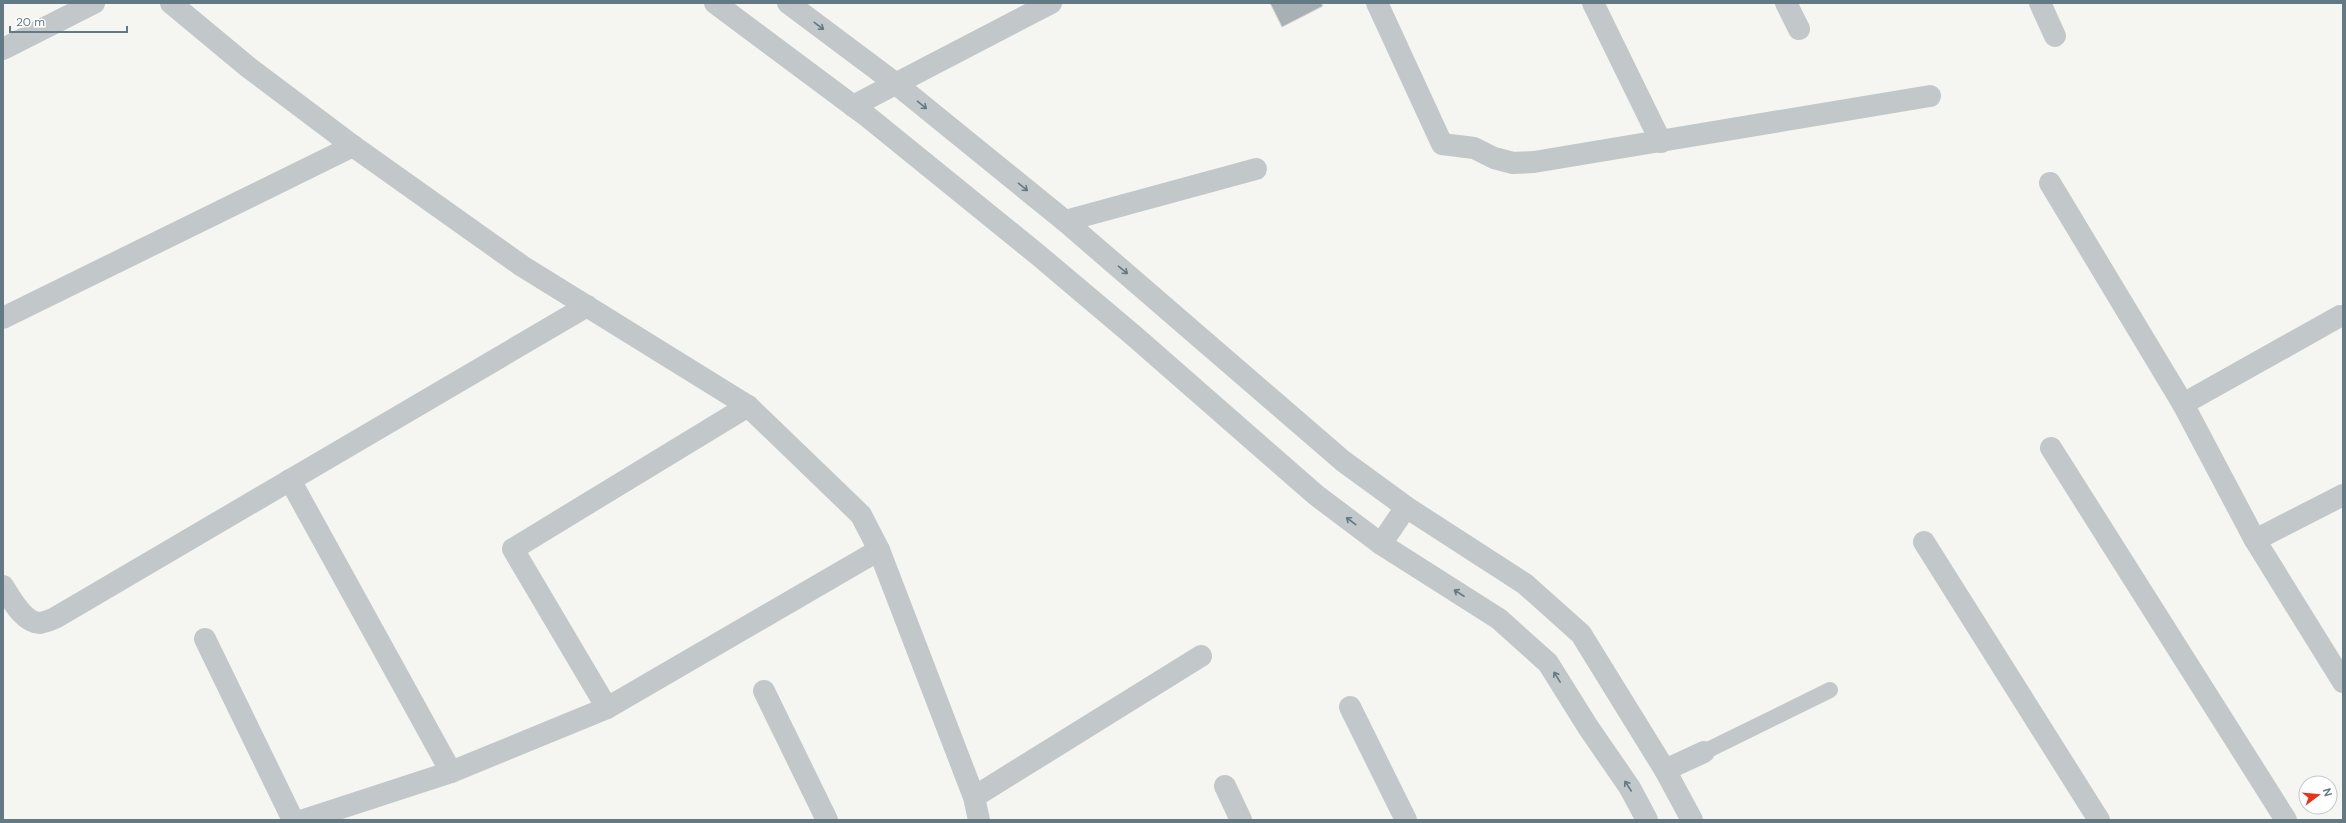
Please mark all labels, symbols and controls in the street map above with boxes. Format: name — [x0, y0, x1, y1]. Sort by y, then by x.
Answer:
scale bar — [10, 8, 127, 34]
text: 20 m — [16, 14, 45, 30]
one-way arrow — [813, 22, 824, 30]
one-way arrow — [917, 101, 928, 109]
one-way arrow — [1018, 183, 1029, 191]
one-way arrow — [1118, 265, 1129, 274]
one-way arrow — [1346, 517, 1357, 526]
one-way arrow — [1454, 589, 1465, 597]
one-way arrow — [1553, 672, 1561, 683]
north arrow — [2298, 775, 2338, 815]
one-way arrow — [1624, 780, 1632, 792]
text: N — [2320, 786, 2335, 798]

